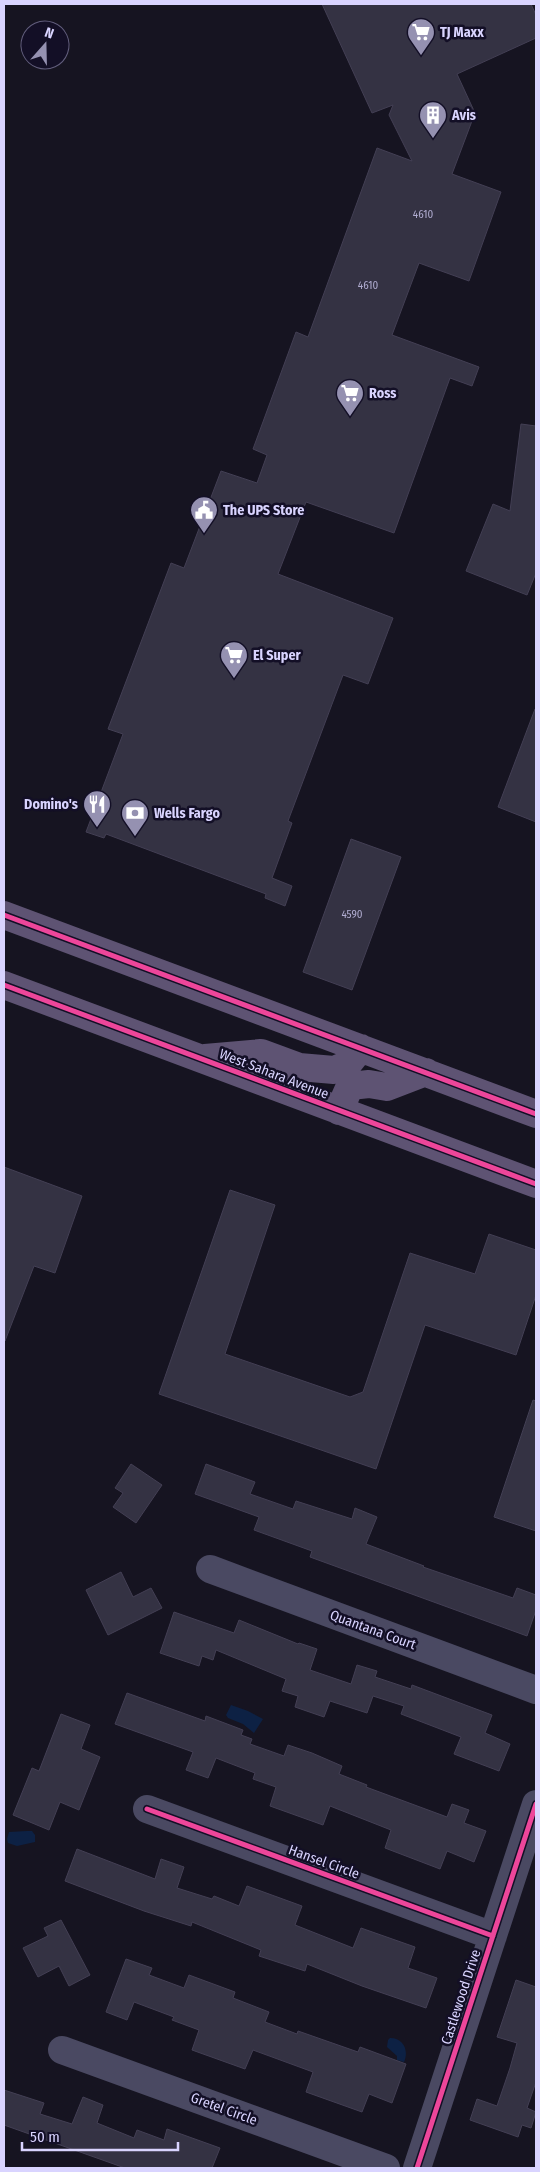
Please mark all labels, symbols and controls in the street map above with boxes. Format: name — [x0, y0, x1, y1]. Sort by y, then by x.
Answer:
supermarket icon: TJ Maxx — [406, 17, 436, 56]
north arrow — [20, 20, 70, 70]
text: N — [42, 24, 56, 43]
place label: TJ Maxx — [440, 24, 484, 41]
building icon: Avis — [418, 100, 448, 139]
place label: Avis — [451, 107, 476, 124]
house number: 4610 — [413, 208, 433, 221]
house number: 4610 — [358, 279, 378, 292]
supermarket icon: Ross — [335, 378, 365, 417]
place label: Ross — [369, 385, 396, 402]
public building icon: The UPS Store — [189, 495, 219, 534]
place label: The UPS Store — [223, 502, 304, 519]
supermarket icon: El Super — [219, 640, 249, 679]
place label: El Super — [253, 647, 301, 664]
restaurant icon: Domino's — [82, 789, 112, 828]
place label: Domino's — [24, 796, 78, 813]
bank icon: Wells Fargo — [120, 798, 150, 837]
place label: Wells Fargo — [154, 805, 220, 822]
house number: 4590 — [341, 908, 363, 921]
street label: West Sahara Avenue — [217, 1045, 331, 1103]
street label: Quantana Court — [328, 1607, 419, 1654]
street label: Hansel Circle — [286, 1841, 362, 1883]
street label: Castlewood Drive — [438, 1947, 484, 2047]
street label: Gretel Circle — [188, 2089, 260, 2129]
scale bar — [22, 2120, 179, 2152]
text: 50 m — [30, 2128, 60, 2146]

